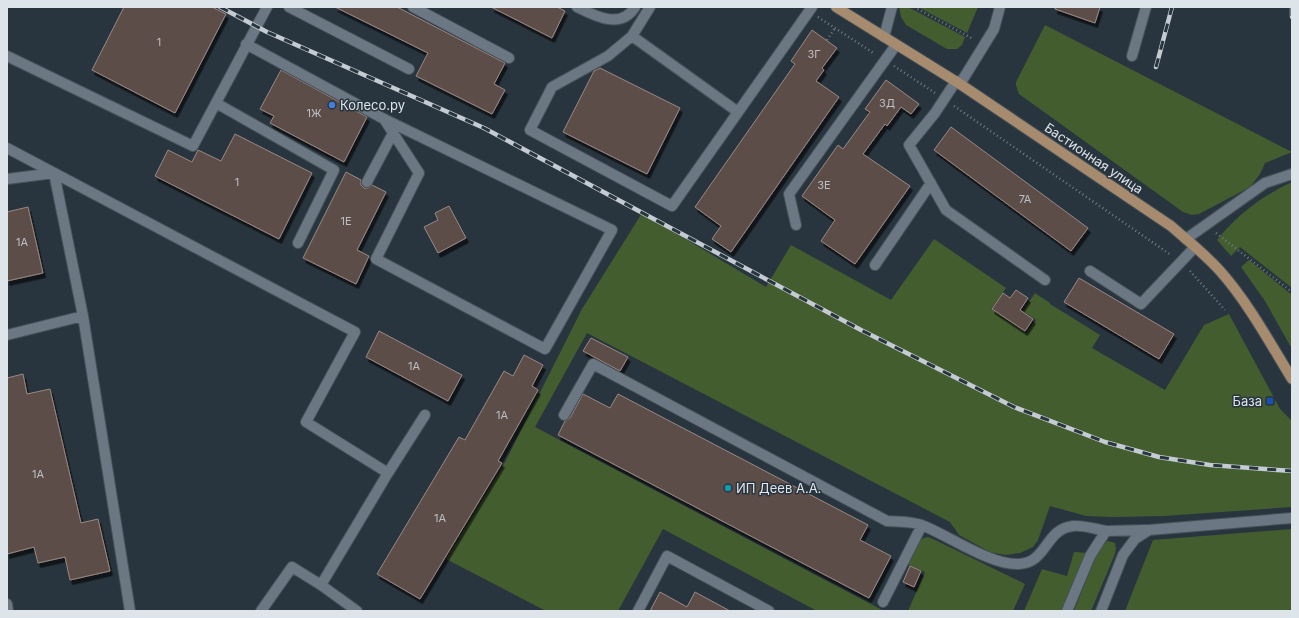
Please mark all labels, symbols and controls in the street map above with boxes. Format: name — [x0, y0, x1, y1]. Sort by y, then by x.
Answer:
house number: 1 — [157, 35, 161, 49]
house number: 3Г — [807, 47, 821, 61]
house number: 3Д — [879, 96, 895, 110]
place label: Колесо.ру — [340, 97, 405, 113]
marker: Колесо.ру — [327, 100, 337, 110]
house number: 1Ж — [306, 106, 322, 120]
street label: Бастионная улица — [1042, 119, 1146, 197]
house number: 1 — [235, 175, 239, 189]
house number: 3Е — [817, 178, 831, 192]
house number: 7А — [1019, 192, 1032, 206]
house number: 1Е — [340, 214, 352, 228]
house number: 1А — [16, 235, 28, 249]
house number: 1А — [408, 359, 420, 373]
place label: База — [1233, 393, 1262, 409]
marker: База — [1265, 396, 1275, 406]
house number: 1А — [496, 408, 508, 422]
house number: 1А — [32, 467, 44, 481]
place label: ИП Деев А.А. — [736, 480, 821, 496]
marker: ИП Деев А.А. — [723, 483, 733, 493]
house number: 1А — [434, 511, 446, 525]

